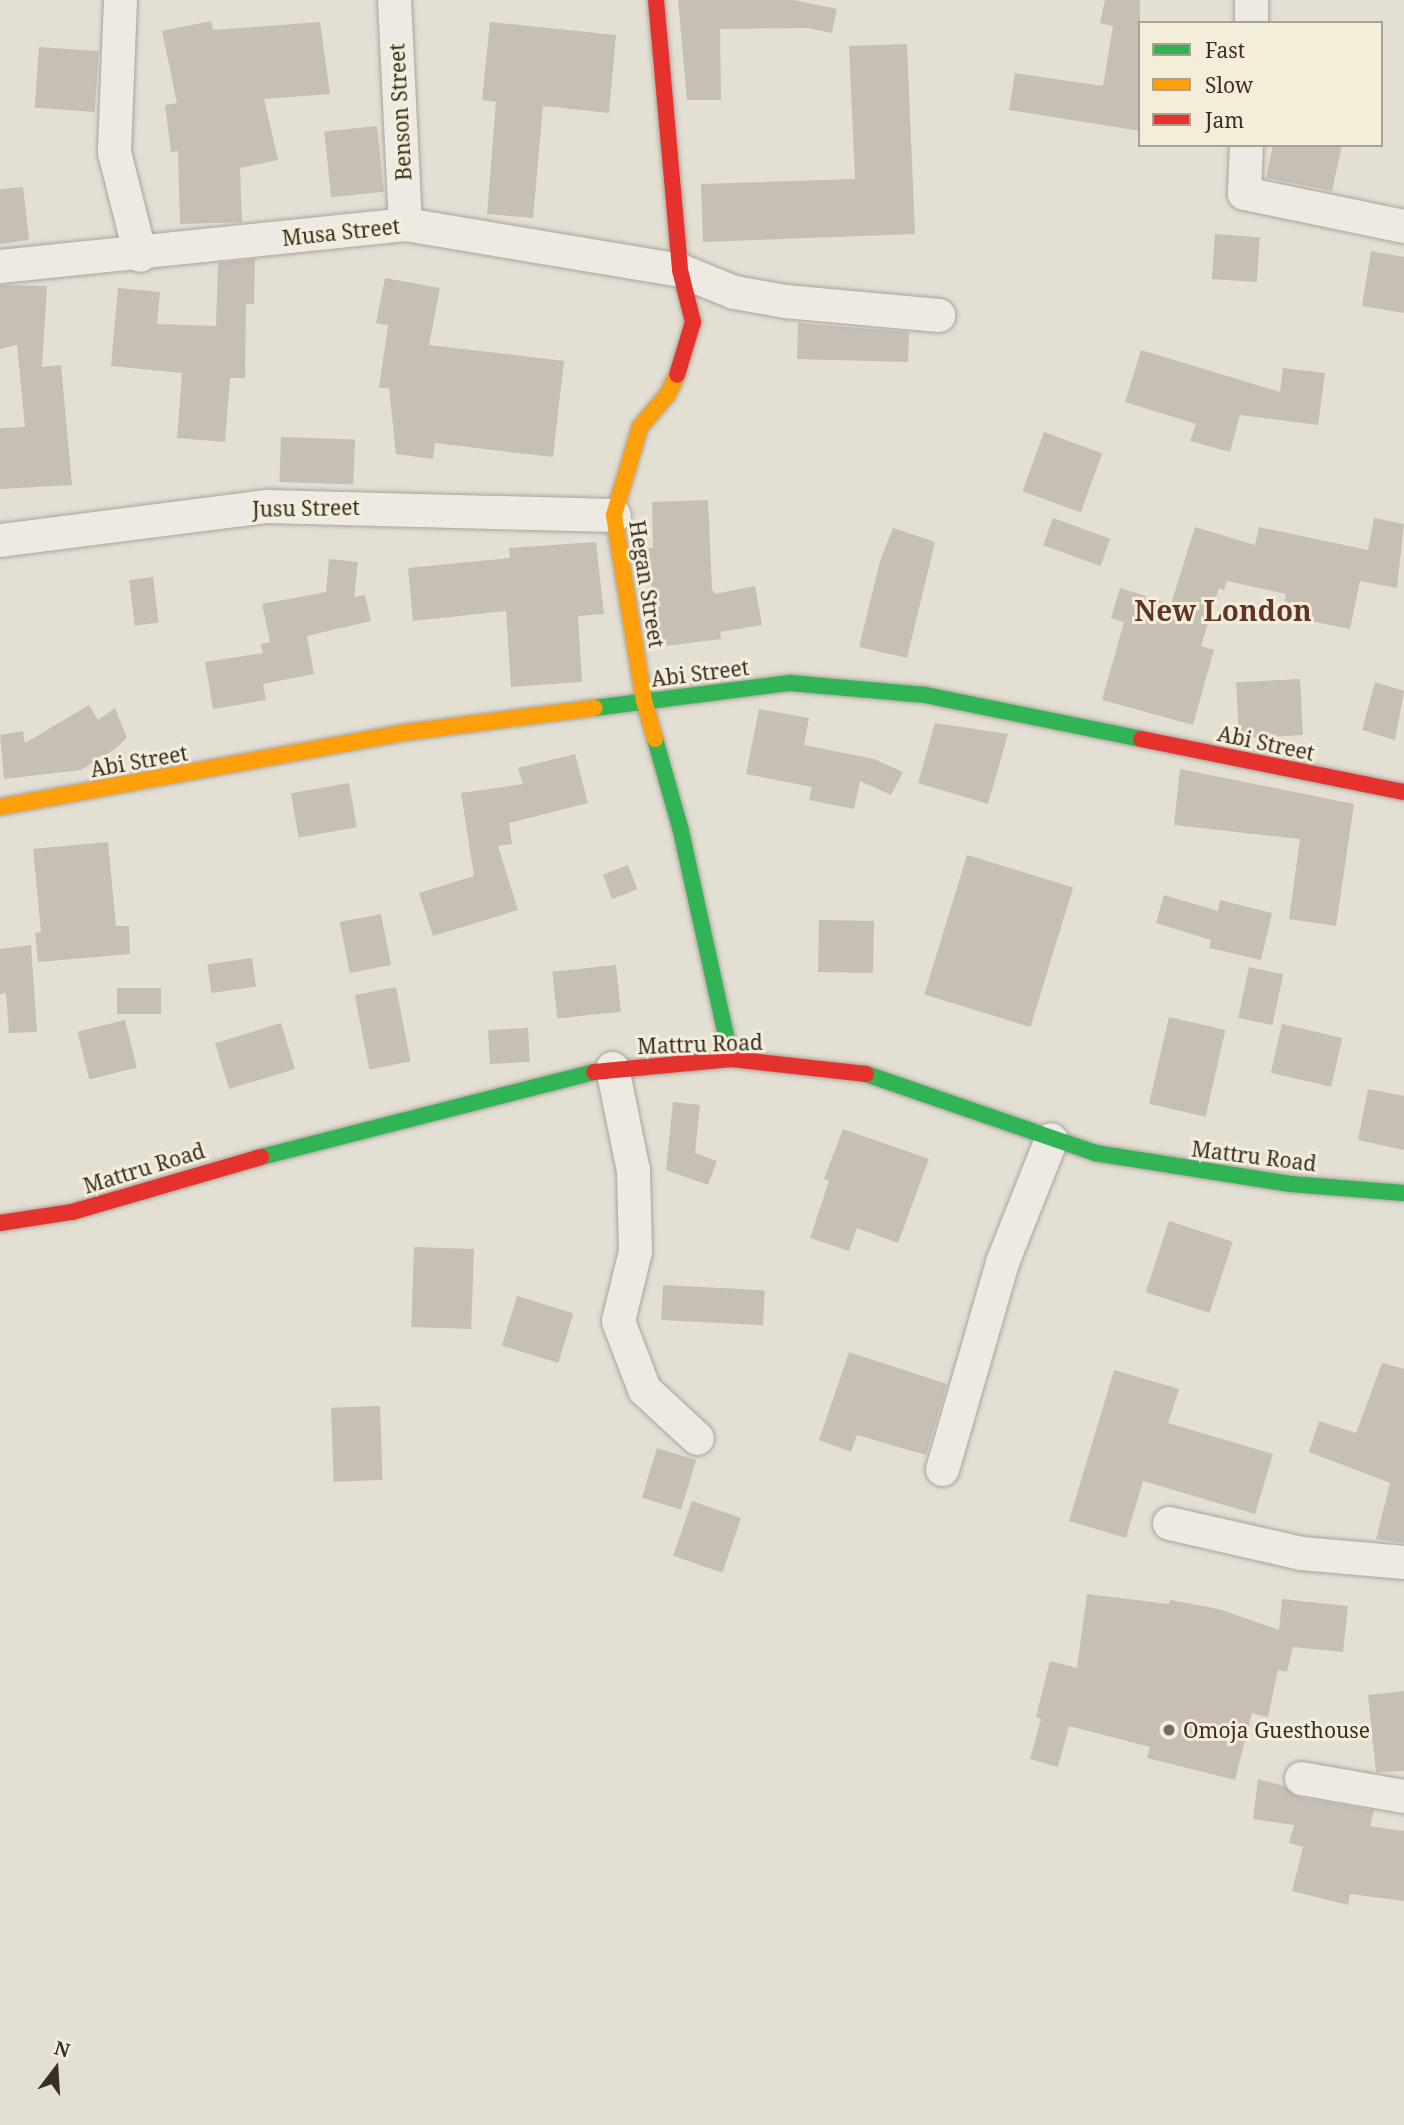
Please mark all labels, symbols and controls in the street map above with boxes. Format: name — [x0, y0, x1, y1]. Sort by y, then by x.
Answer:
legend — [1138, 21, 1383, 147]
text: Fast — [1205, 36, 1245, 64]
street label: Benson Street — [384, 43, 416, 181]
text: Slow — [1205, 71, 1253, 99]
text: Jam — [1205, 106, 1244, 134]
street label: Musa Street — [281, 213, 401, 251]
street label: Jusu Street — [252, 494, 360, 522]
street label: Hegan Street — [624, 519, 670, 649]
district label: New London — [1134, 593, 1312, 627]
street label: Abi Street — [650, 654, 750, 692]
street label: Abi Street — [1215, 720, 1317, 766]
street label: Abi Street — [88, 740, 190, 782]
street label: Mattru Road — [637, 1029, 763, 1059]
street label: Mattru Road — [1190, 1136, 1318, 1176]
street label: Mattru Road — [80, 1138, 208, 1198]
place label: Omoja Guesthouse — [1183, 1717, 1370, 1743]
marker: Omoja Guesthouse — [1161, 1722, 1177, 1738]
north arrow — [21, 2034, 91, 2104]
text: N — [51, 2034, 73, 2064]

